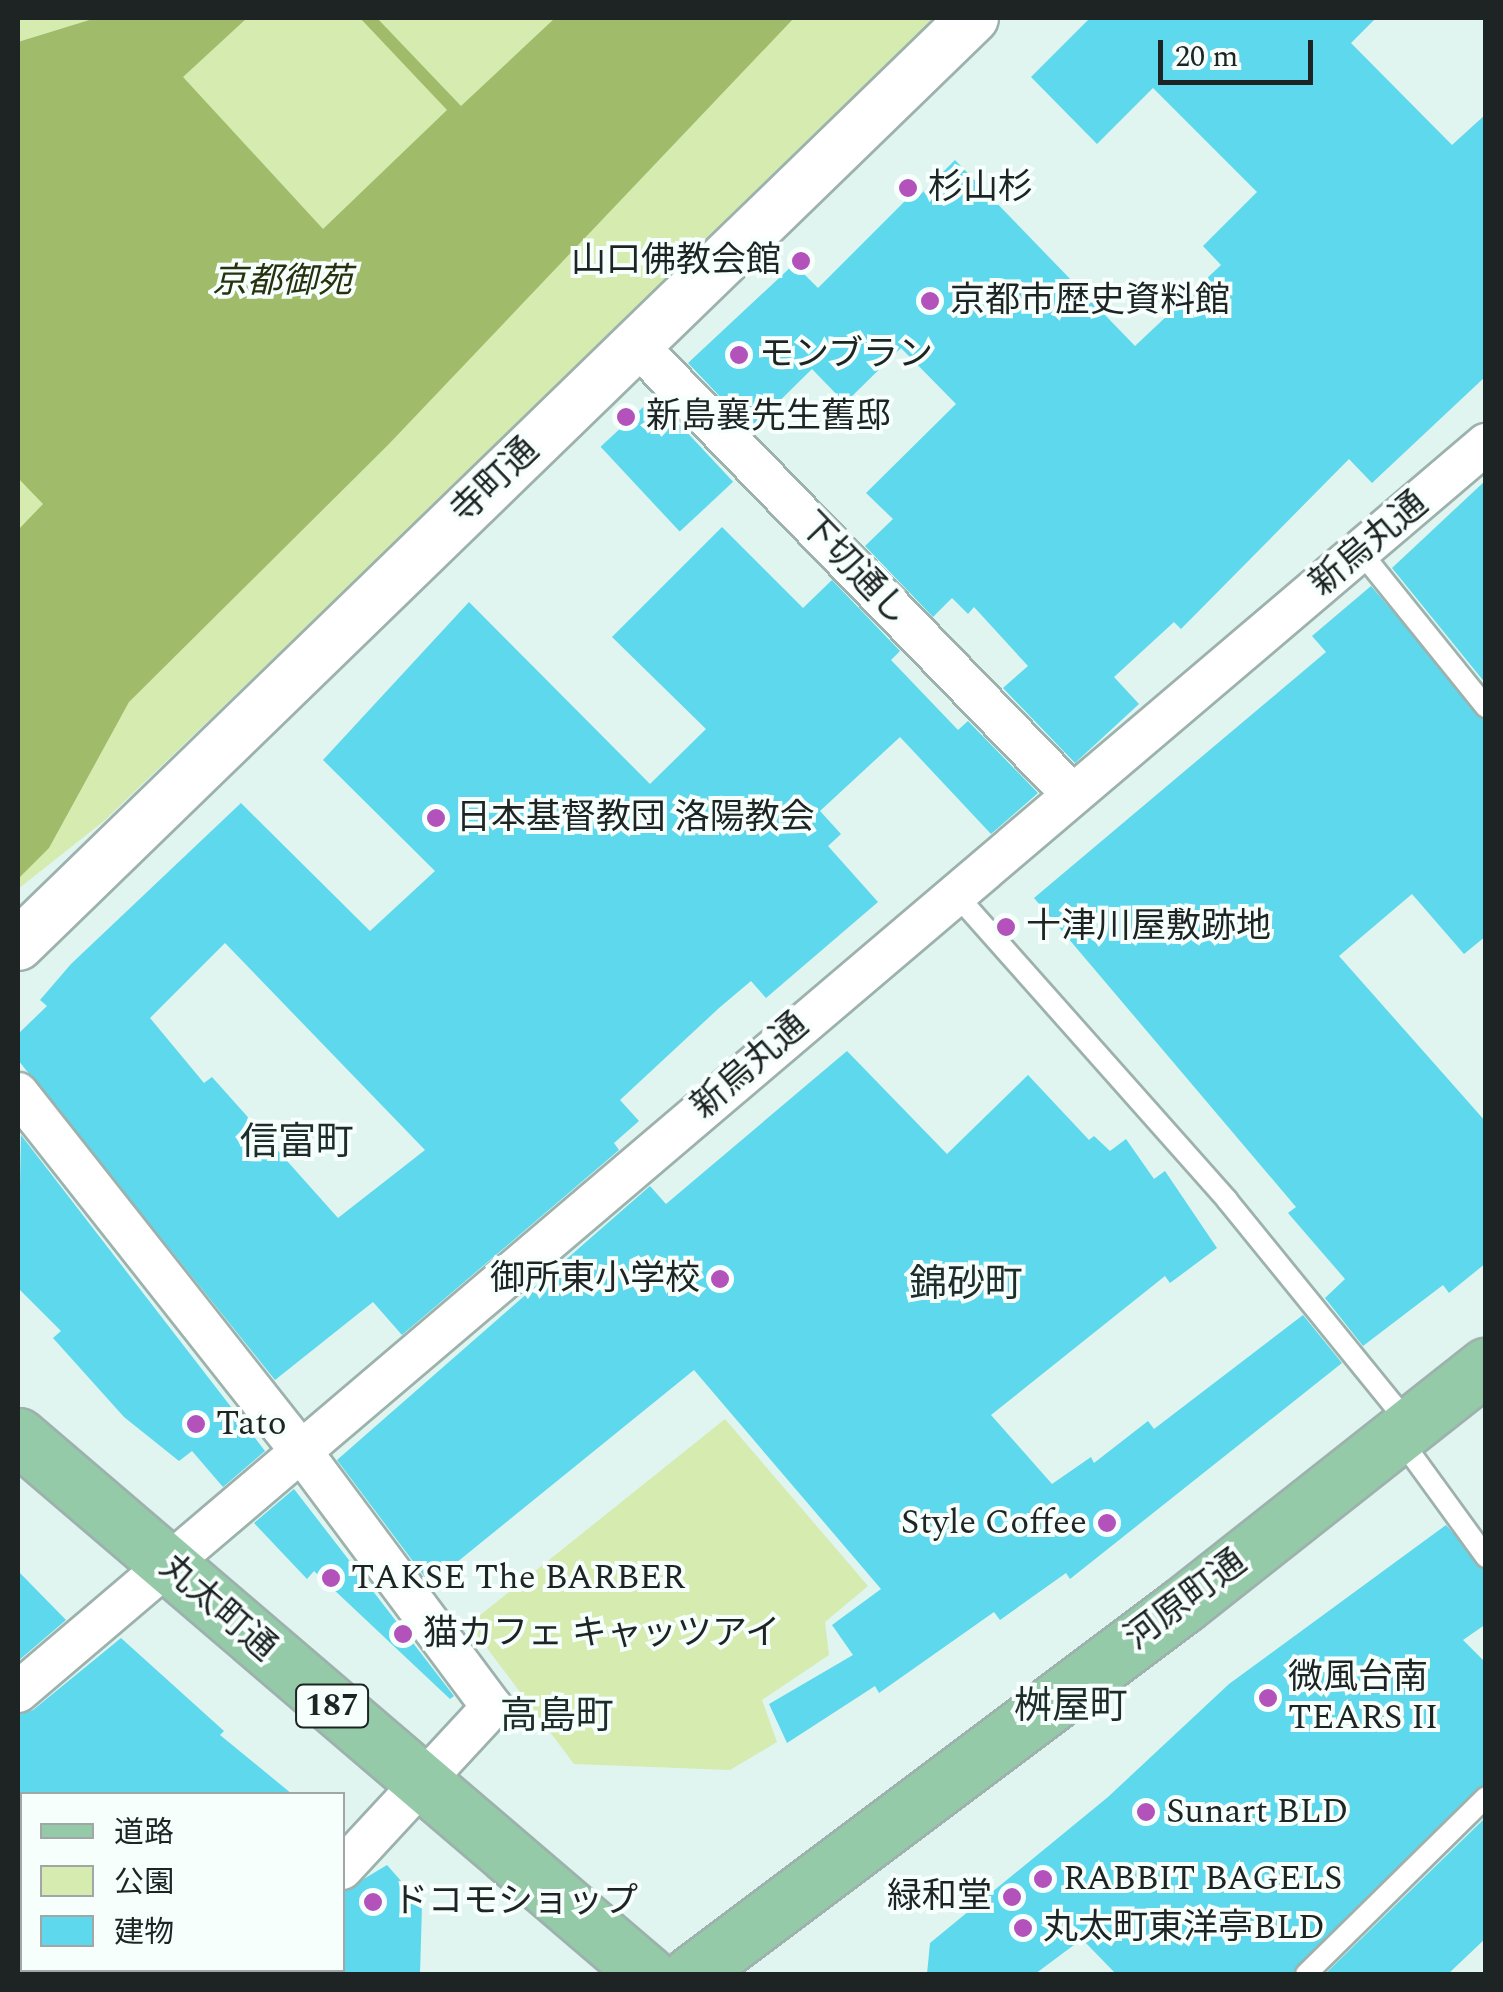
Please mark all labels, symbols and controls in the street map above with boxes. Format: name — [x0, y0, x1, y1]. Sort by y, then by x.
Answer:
scale bar — [1163, 20, 1318, 82]
text: 20 m — [1175, 34, 1238, 80]
place label: 杉山杉 — [928, 167, 1033, 209]
marker: 杉山杉 — [897, 177, 919, 199]
place label: 山口佛教会館 — [571, 240, 781, 282]
marker: 山口佛教会館 — [790, 250, 812, 272]
park label: 京都御苑 — [212, 261, 352, 303]
place label: 京都市歴史資料館 — [950, 280, 1230, 322]
marker: 京都市歴史資料館 — [919, 290, 941, 312]
place label: モンブラン — [759, 334, 934, 376]
marker: モンブラン — [728, 344, 750, 366]
place label: 新島襄先生舊邸 — [646, 396, 891, 438]
marker: 新島襄先生舊邸 — [615, 406, 637, 428]
street label: 寺町通 — [443, 429, 547, 533]
street label: 新烏丸通 — [1302, 483, 1436, 605]
street label: 下切通し — [790, 504, 918, 634]
place label: 日本基督教団 洛陽教会 — [456, 797, 815, 839]
marker: 日本基督教団 洛陽教会 — [425, 807, 447, 829]
place label: 十津川屋敷跡地 — [1026, 906, 1271, 948]
marker: 十津川屋敷跡地 — [995, 916, 1017, 938]
street label: 新烏丸通 — [683, 1004, 817, 1128]
district label: 信富町 — [240, 1121, 354, 1167]
place label: 御所東小学校 — [490, 1258, 700, 1300]
district label: 錦砂町 — [909, 1263, 1023, 1309]
marker: 御所東小学校 — [709, 1268, 731, 1290]
place label: Tato — [216, 1403, 287, 1445]
marker: Tato — [185, 1413, 207, 1435]
place label: Style Coffee — [901, 1502, 1087, 1544]
marker: Style Coffee — [1096, 1512, 1118, 1534]
street label: 河原町通 — [1117, 1541, 1255, 1659]
street label: 丸太町通 — [151, 1546, 285, 1670]
place label: TAKSE The BARBER — [351, 1557, 685, 1599]
marker: TAKSE The BARBER — [320, 1567, 342, 1589]
place label: 猫カフェ キャッツアイ — [423, 1613, 782, 1655]
marker: 猫カフェ キャッツアイ — [392, 1623, 414, 1645]
place label: 微風台南 TEARS II — [1288, 1657, 1438, 1739]
road number: 187 — [294, 1679, 370, 1733]
district label: 桝屋町 — [1014, 1685, 1128, 1731]
marker: 微風台南 TEARS II — [1257, 1687, 1279, 1709]
district label: 高島町 — [500, 1695, 614, 1741]
place label: Sunart BLD — [1166, 1791, 1348, 1833]
legend — [20, 1792, 345, 1972]
marker: Sunart BLD — [1135, 1801, 1157, 1823]
text: 道路 — [114, 1810, 174, 1856]
place label: RABBIT BAGELS — [1063, 1858, 1342, 1900]
text: 公園 — [114, 1860, 174, 1906]
marker: RABBIT BAGELS — [1032, 1868, 1054, 1890]
place label: 緑和堂 — [887, 1876, 992, 1918]
place label: ドコモショップ — [393, 1881, 638, 1923]
marker: 緑和堂 — [1001, 1886, 1023, 1908]
marker: ドコモショップ — [362, 1891, 384, 1913]
place label: 丸太町東洋亭BLD — [1043, 1907, 1325, 1949]
text: 建物 — [114, 1910, 174, 1956]
marker: 丸太町東洋亭BLD — [1012, 1917, 1034, 1939]

